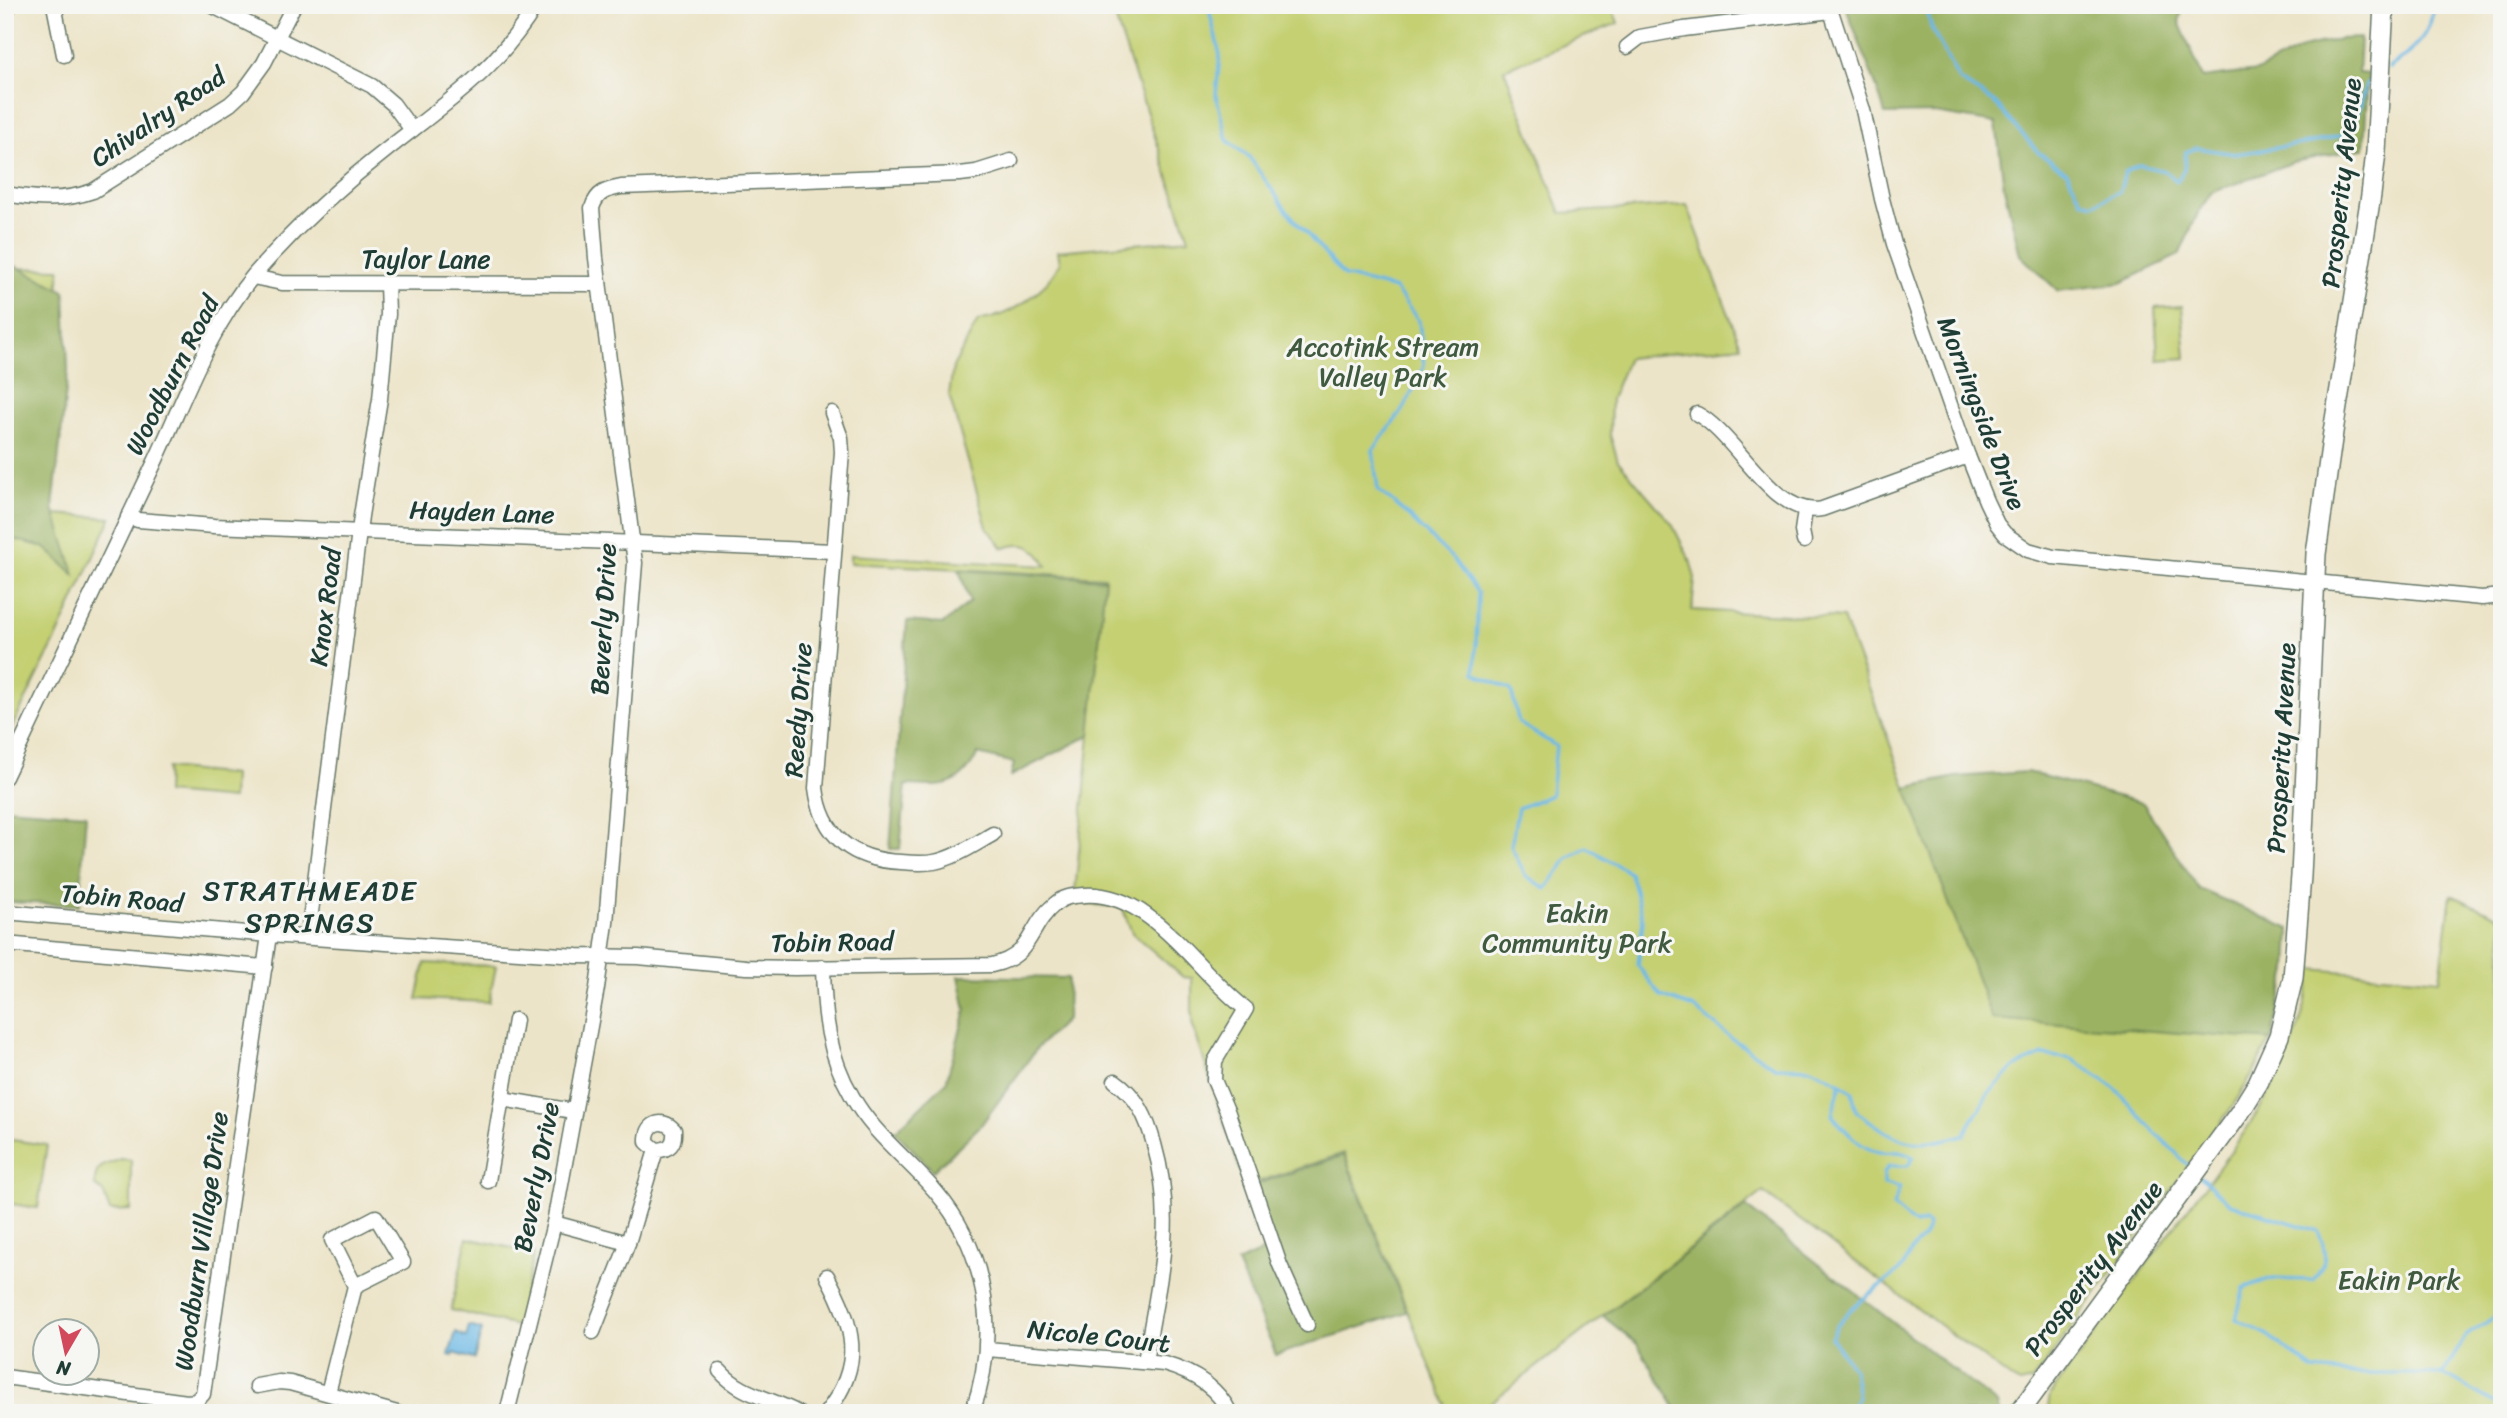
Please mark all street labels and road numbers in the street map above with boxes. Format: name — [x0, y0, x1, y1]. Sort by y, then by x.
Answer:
street label: Chivalry Road — [81, 53, 237, 180]
street label: Prosperity Avenue — [2307, 75, 2375, 290]
street label: Taylor Lane — [361, 236, 491, 282]
street label: Woodburn Road — [112, 284, 233, 463]
street label: Morningside Drive — [1924, 309, 2040, 517]
street label: Hayden Lane — [409, 486, 555, 538]
street label: Beverly Drive — [576, 542, 630, 696]
street label: Knox Road — [295, 543, 355, 669]
street label: Reedy Drive — [770, 641, 826, 779]
street label: Prosperity Avenue — [2253, 641, 2310, 855]
street label: Tobin Road — [59, 870, 188, 926]
street label: Tobin Road — [770, 918, 896, 966]
street label: Beverly Drive — [499, 1098, 573, 1256]
street label: Woodburn Village Drive — [160, 1108, 242, 1374]
street label: Prosperity Avenue — [2011, 1170, 2175, 1366]
street label: Nicole Court — [1025, 1306, 1173, 1366]

